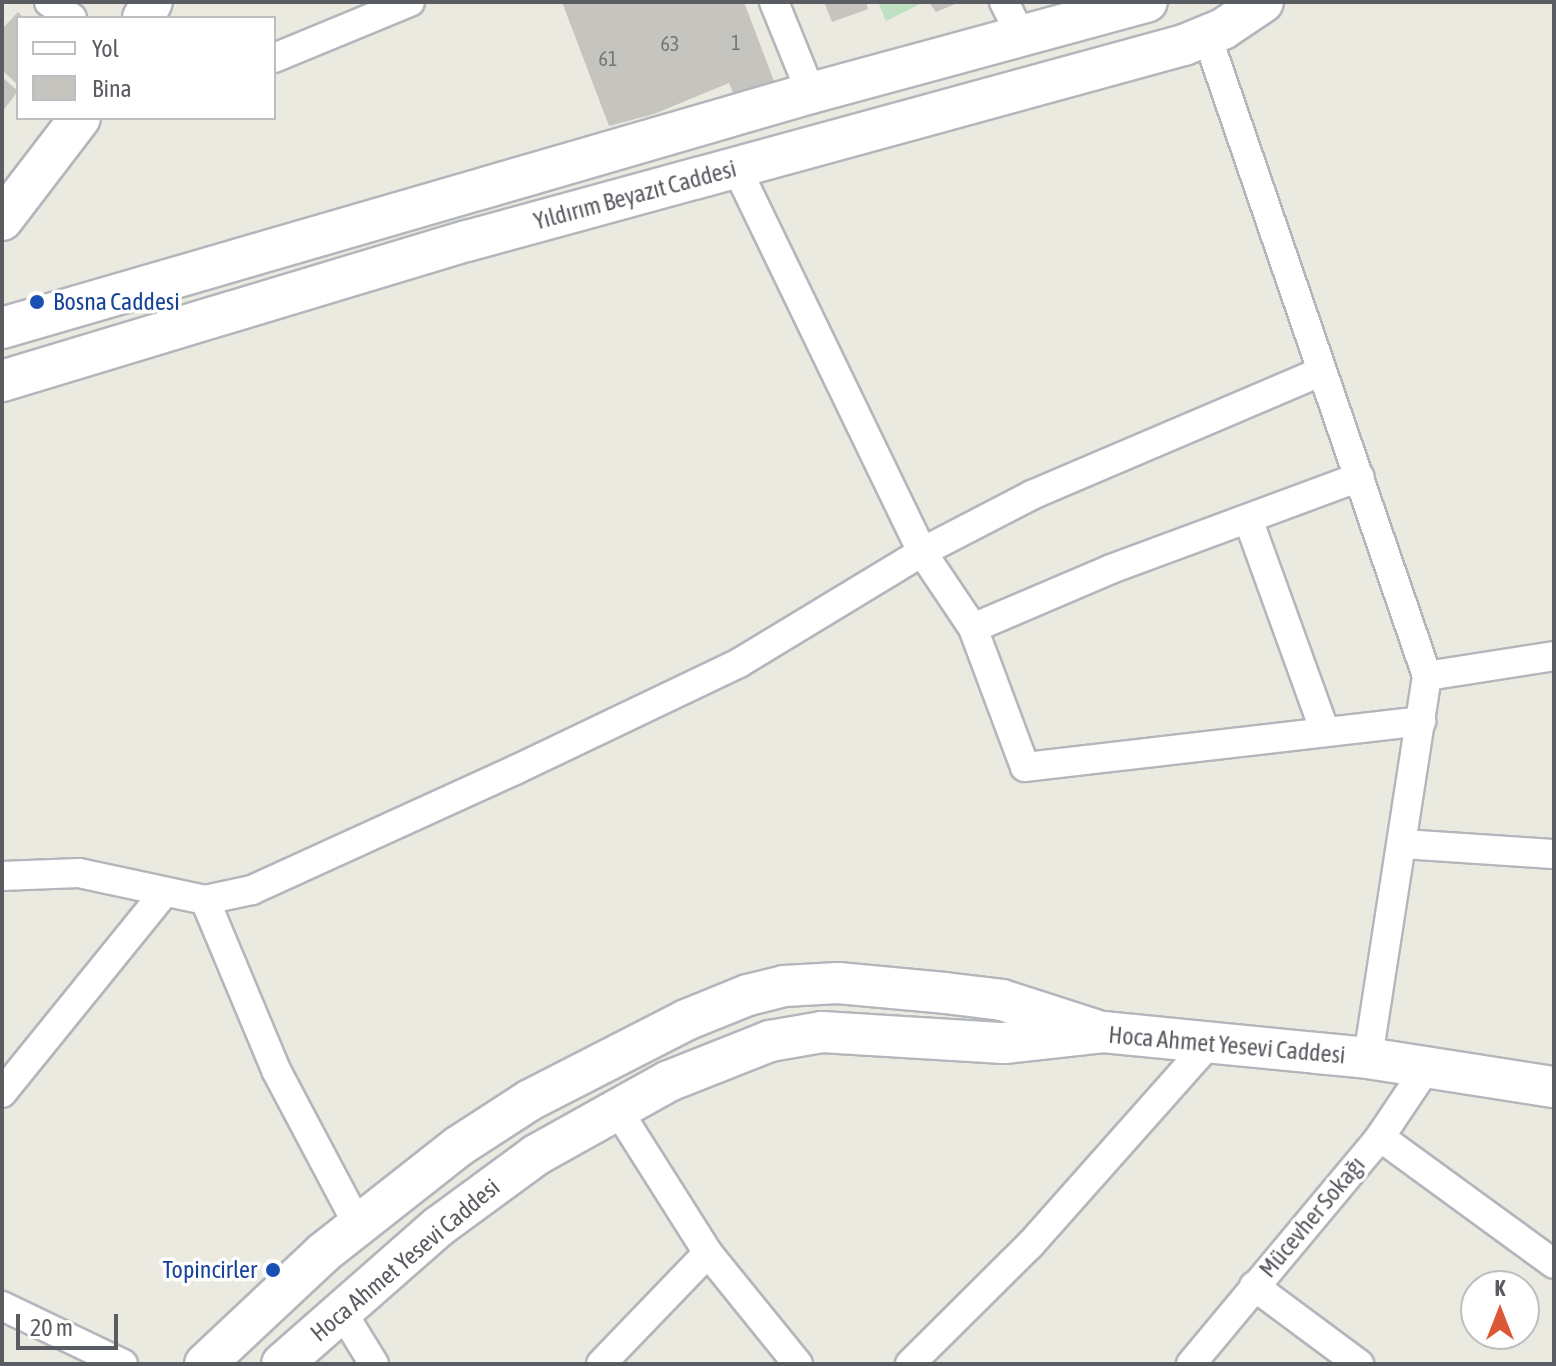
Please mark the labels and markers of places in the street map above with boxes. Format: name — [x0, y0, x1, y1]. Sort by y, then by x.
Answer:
place label: Bosna Caddesi — [53, 288, 180, 316]
marker: Bosna Caddesi — [28, 293, 46, 311]
place label: Topincirler — [163, 1256, 257, 1284]
marker: Topincirler — [264, 1261, 282, 1279]

